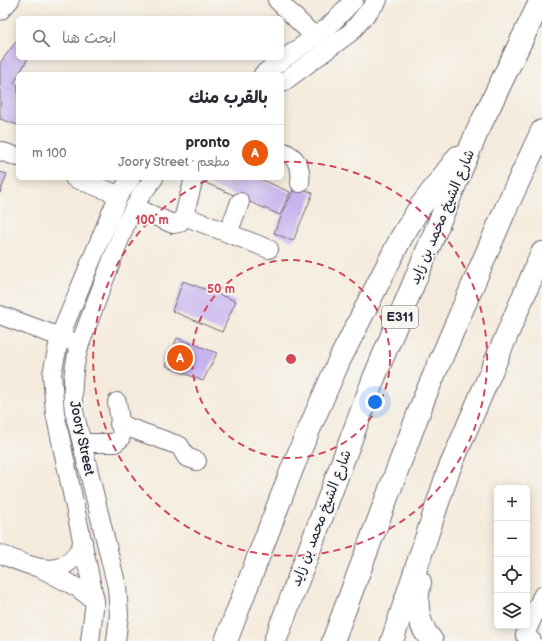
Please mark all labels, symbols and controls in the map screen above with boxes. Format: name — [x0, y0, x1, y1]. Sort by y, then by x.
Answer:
search box — [16, 16, 284, 60]
icon: search — [30, 27, 52, 49]
text: ابحث هنا — [62, 29, 116, 48]
text: بالقرب منك — [189, 88, 268, 108]
text: pronto — [186, 133, 230, 152]
text: 100 m — [32, 145, 67, 161]
text: A — [251, 145, 259, 161]
street label: شارع الشيخ محمد بن زايد — [406, 147, 479, 287]
text: مطعم · Joory Street — [118, 154, 230, 170]
text: 100 m — [135, 213, 169, 228]
text: 50 m — [207, 282, 235, 297]
road number: E311 — [382, 306, 418, 328]
pin: A — [167, 343, 193, 373]
centre of rings — [284, 352, 298, 366]
your location — [365, 392, 385, 412]
street label: Joory Street — [66, 399, 98, 478]
street label: شارع الشيخ محمد بن زايد — [287, 447, 356, 589]
map controls — [494, 485, 530, 629]
button: + — [494, 485, 530, 521]
button: − — [494, 521, 530, 557]
button: locate — [494, 557, 530, 593]
button: layers — [494, 593, 530, 629]

